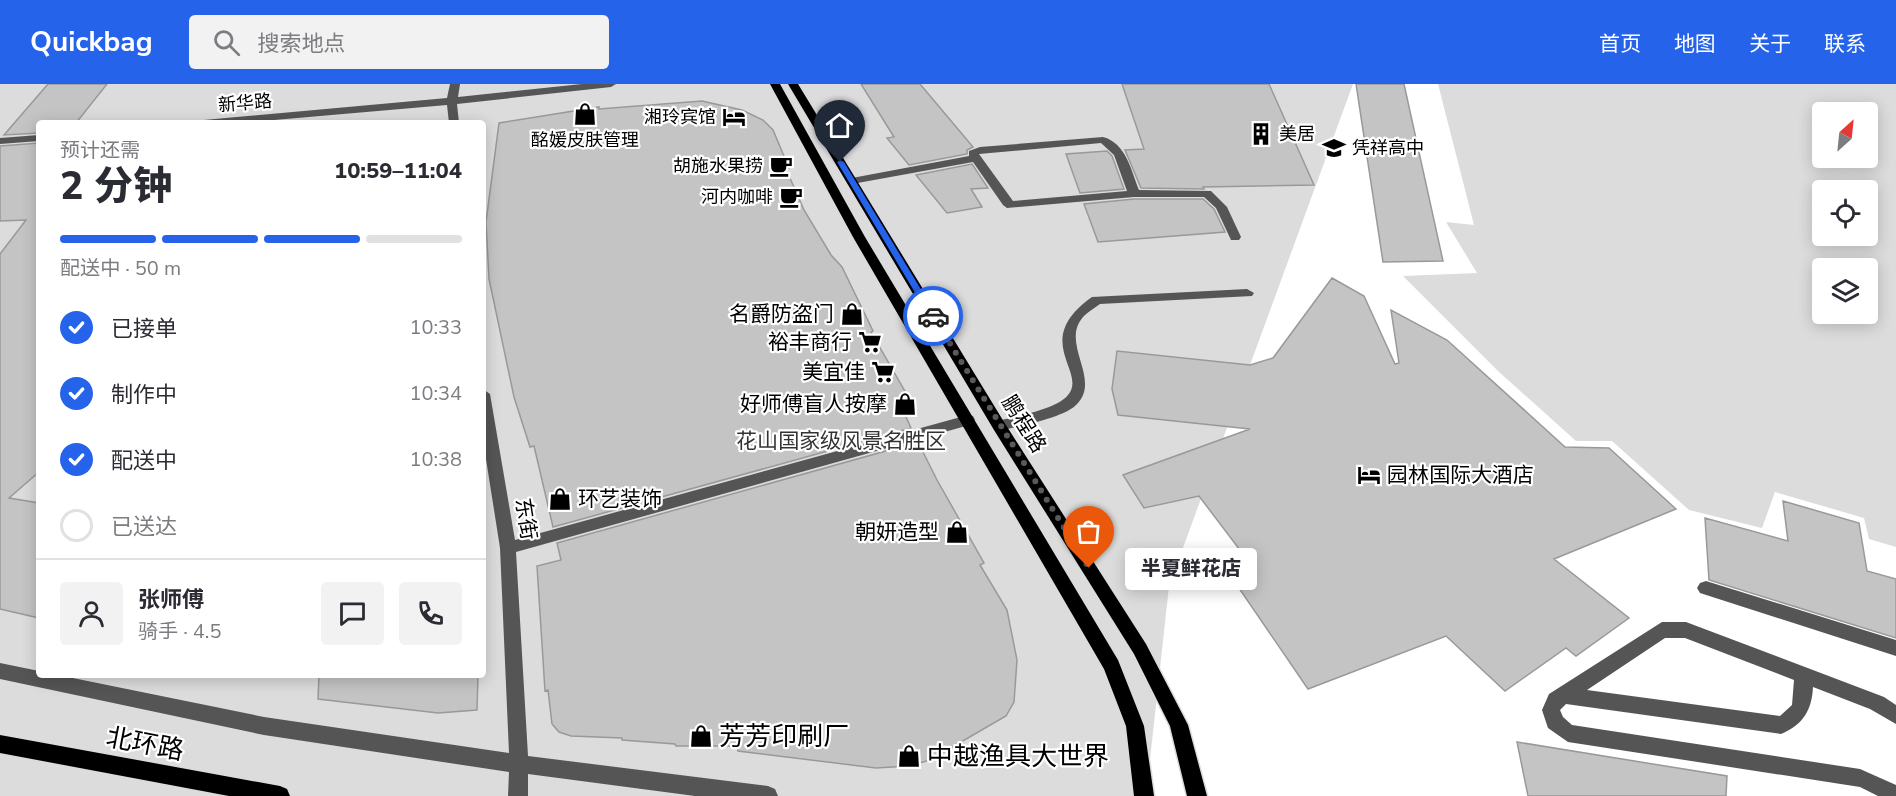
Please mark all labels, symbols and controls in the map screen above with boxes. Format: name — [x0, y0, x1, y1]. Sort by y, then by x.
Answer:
search box — [189, 15, 609, 69]
text: Quickbag — [30, 23, 153, 61]
icon: search — [210, 26, 243, 59]
text: 搜索地点 — [258, 29, 346, 59]
text: 首页 — [1599, 30, 1641, 58]
text: 地图 — [1674, 30, 1716, 58]
text: 关于 — [1749, 30, 1791, 58]
text: 联系 — [1824, 30, 1866, 58]
street label: 新华路 — [217, 89, 273, 117]
pin — [814, 100, 865, 162]
shop icon: 酩媛皮肤管理 — [572, 101, 598, 127]
north arrow — [1812, 102, 1878, 168]
map controls — [1812, 102, 1878, 324]
hotel icon: 湘玲宾馆 — [721, 104, 747, 130]
place label: 湘玲宾馆 — [644, 105, 716, 129]
icon: home — [823, 109, 856, 142]
building icon: 美居 — [1248, 121, 1274, 147]
place label: 美居 — [1279, 122, 1315, 146]
place label: 酩媛皮肤管理 — [531, 128, 639, 152]
school or university icon: 凭祥高中 — [1321, 135, 1347, 161]
place label: 凭祥高中 — [1352, 136, 1424, 160]
text: 预计还需 — [60, 137, 140, 164]
cafe icon: 胡施水果捞 — [768, 153, 794, 179]
place label: 胡施水果捞 — [673, 154, 763, 178]
text: 10:59–11:04 — [334, 156, 462, 186]
text: 2 分钟 — [60, 160, 172, 213]
button: locate — [1812, 180, 1878, 246]
cafe icon: 河内咖啡 — [778, 184, 804, 210]
place label: 河内咖啡 — [701, 185, 773, 209]
text: 配送中 · 50 m — [60, 255, 181, 282]
button: layers — [1812, 258, 1878, 324]
courier — [903, 286, 963, 346]
place label: 名爵防盗门 — [729, 300, 834, 328]
icon: car — [917, 300, 950, 333]
shop icon: 名爵防盗门 — [839, 301, 865, 327]
icon: check — [60, 311, 93, 344]
text: 已接单 — [111, 314, 177, 344]
text: 10:33 — [409, 314, 462, 341]
place label: 裕丰商行 — [768, 328, 852, 356]
supermarket icon: 裕丰商行 — [857, 329, 883, 355]
place label: 美宜佳 — [802, 358, 865, 386]
supermarket icon: 美宜佳 — [870, 359, 896, 385]
icon: check — [60, 377, 93, 410]
text: 制作中 — [111, 380, 177, 410]
text: 10:34 — [409, 380, 462, 407]
place label: 好师傅盲人按摩 — [740, 390, 887, 418]
street label: 鹏程路 — [995, 390, 1053, 458]
shop icon: 好师傅盲人按摩 — [892, 391, 918, 417]
park label: 花山国家级风景名胜区 — [736, 427, 946, 455]
icon: check — [60, 443, 93, 476]
text: 配送中 — [111, 446, 177, 476]
text: 10:38 — [409, 446, 462, 473]
place label: 园林国际大酒店 — [1387, 461, 1534, 489]
hotel icon: 园林国际大酒店 — [1356, 462, 1382, 488]
place label: 环艺装饰 — [578, 485, 662, 513]
shop icon: 环艺装饰 — [547, 486, 573, 512]
street label: 东街 — [509, 496, 543, 542]
pin — [1063, 506, 1114, 568]
text: 已送达 — [111, 512, 177, 542]
icon: bag — [1072, 515, 1105, 548]
place label: 朝妍造型 — [855, 518, 939, 546]
shop icon: 朝妍造型 — [944, 519, 970, 545]
callout: 半夏鲜花店 — [1125, 547, 1257, 589]
text: 半夏鲜花店 — [1141, 555, 1241, 582]
button: person — [60, 582, 123, 645]
button: chat — [321, 582, 384, 645]
button: phone — [399, 582, 462, 645]
text: 张师傅 — [138, 585, 204, 615]
text: 骑手 · 4.5 — [138, 618, 221, 645]
street label: 北环路 — [103, 719, 187, 769]
place label: 芳芳印刷厂 — [719, 719, 849, 754]
shop icon: 芳芳印刷厂 — [688, 723, 714, 749]
place label: 中越渔具大世界 — [927, 739, 1109, 774]
shop icon: 中越渔具大世界 — [896, 743, 922, 769]

